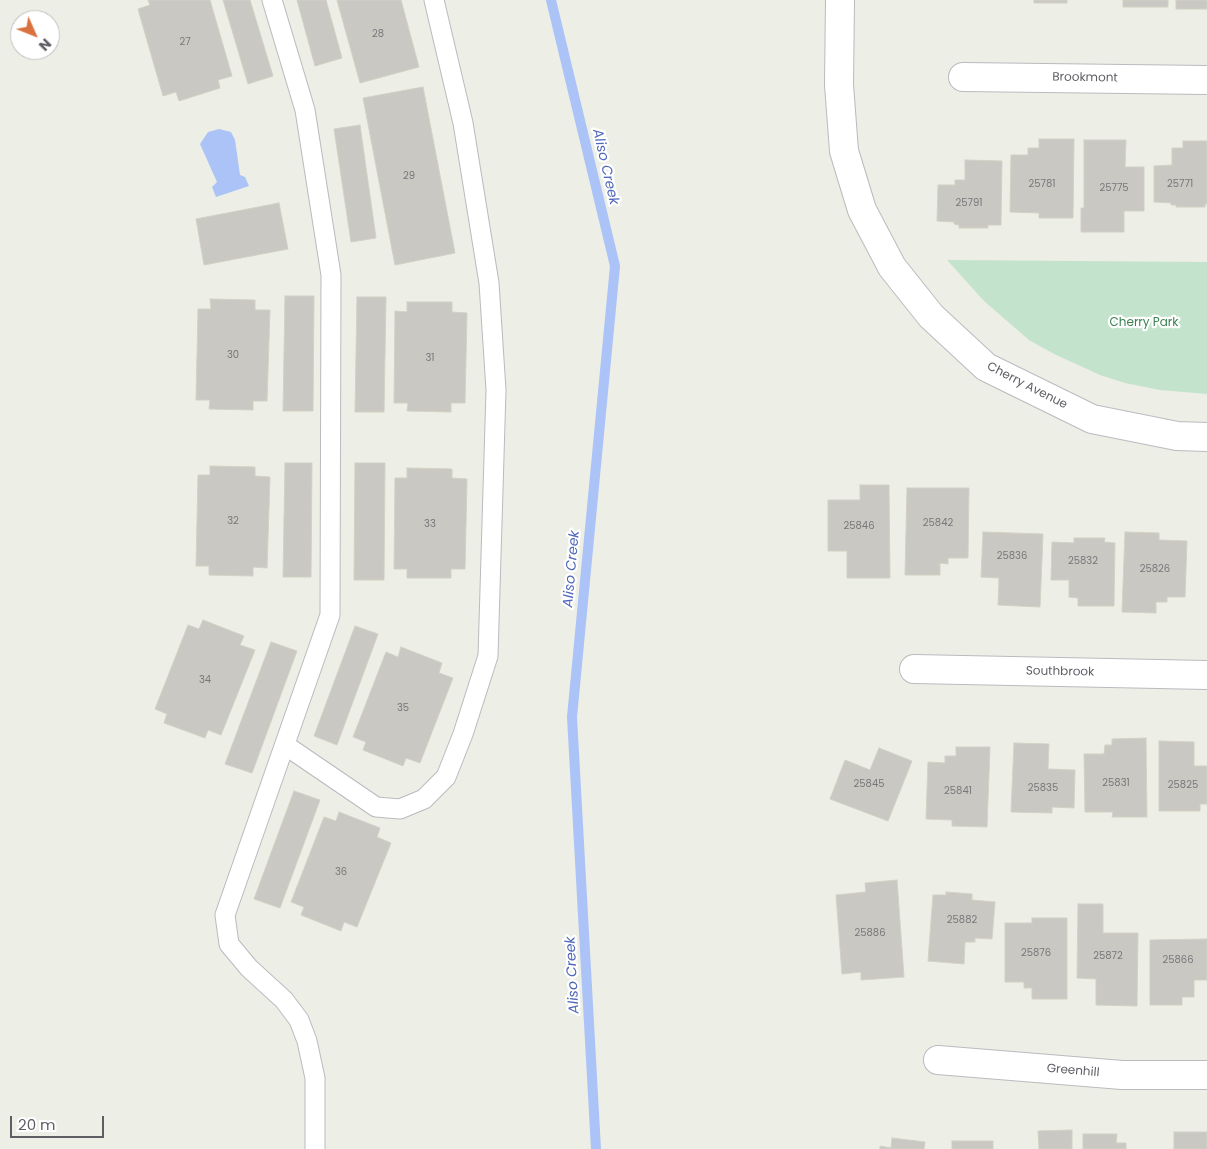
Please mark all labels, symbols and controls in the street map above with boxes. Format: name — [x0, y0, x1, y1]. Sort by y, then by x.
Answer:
north arrow — [10, 10, 60, 60]
house number: 28 — [372, 28, 384, 40]
text: N — [34, 34, 56, 55]
house number: 27 — [179, 36, 191, 48]
street label: Brookmont — [1052, 70, 1118, 86]
water label: Aliso Creek — [588, 127, 622, 207]
house number: 29 — [403, 170, 415, 182]
house number: 25781 — [1029, 178, 1055, 190]
house number: 25771 — [1167, 178, 1193, 190]
house number: 25775 — [1099, 182, 1129, 194]
house number: 25791 — [956, 197, 982, 209]
park label: Cherry Park — [1109, 316, 1179, 330]
house number: 30 — [227, 349, 239, 361]
house number: 31 — [425, 352, 435, 364]
street label: Cherry Avenue — [984, 360, 1070, 412]
house number: 32 — [227, 515, 239, 527]
house number: 25842 — [923, 517, 953, 529]
house number: 33 — [424, 518, 436, 530]
house number: 25846 — [844, 520, 874, 532]
water label: Aliso Creek — [560, 530, 584, 608]
house number: 25836 — [997, 550, 1027, 562]
house number: 25832 — [1068, 555, 1098, 567]
house number: 25826 — [1140, 563, 1170, 575]
street label: Southbrook — [1026, 664, 1094, 680]
house number: 34 — [199, 674, 211, 686]
house number: 35 — [397, 702, 409, 714]
house number: 25831 — [1102, 777, 1130, 789]
house number: 25845 — [854, 778, 884, 790]
house number: 25825 — [1168, 779, 1198, 791]
house number: 25835 — [1028, 782, 1058, 794]
house number: 25841 — [944, 785, 972, 797]
house number: 36 — [335, 866, 347, 878]
house number: 25882 — [947, 914, 977, 926]
house number: 25886 — [855, 927, 885, 939]
water label: Aliso Creek — [563, 936, 583, 1014]
house number: 25876 — [1021, 947, 1051, 959]
house number: 25872 — [1093, 950, 1123, 962]
house number: 25866 — [1162, 954, 1194, 966]
street label: Greenhill — [1046, 1062, 1100, 1080]
scale bar — [12, 1106, 106, 1138]
text: 20 m — [18, 1114, 56, 1135]

